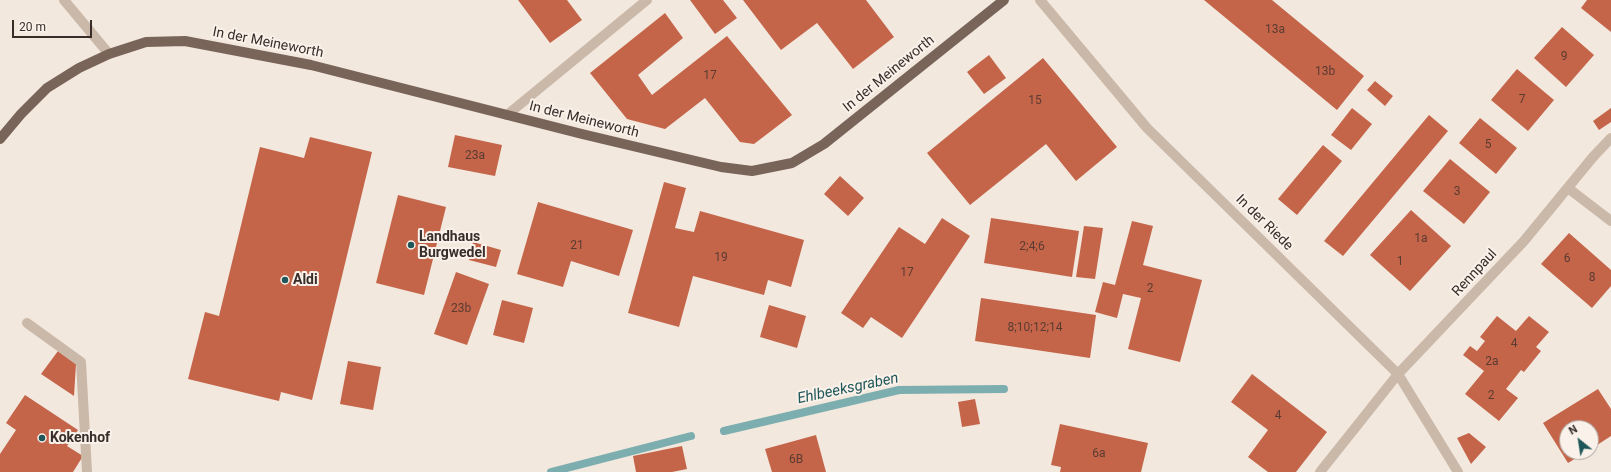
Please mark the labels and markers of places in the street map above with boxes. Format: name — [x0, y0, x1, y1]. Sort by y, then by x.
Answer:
place label: Landhaus Burgwedel — [419, 229, 486, 262]
marker: Landhaus Burgwedel — [406, 240, 416, 250]
place label: Aldi — [293, 272, 318, 288]
marker: Aldi — [280, 275, 290, 285]
place label: Kokenhof — [50, 430, 110, 446]
marker: Kokenhof — [37, 433, 47, 443]

